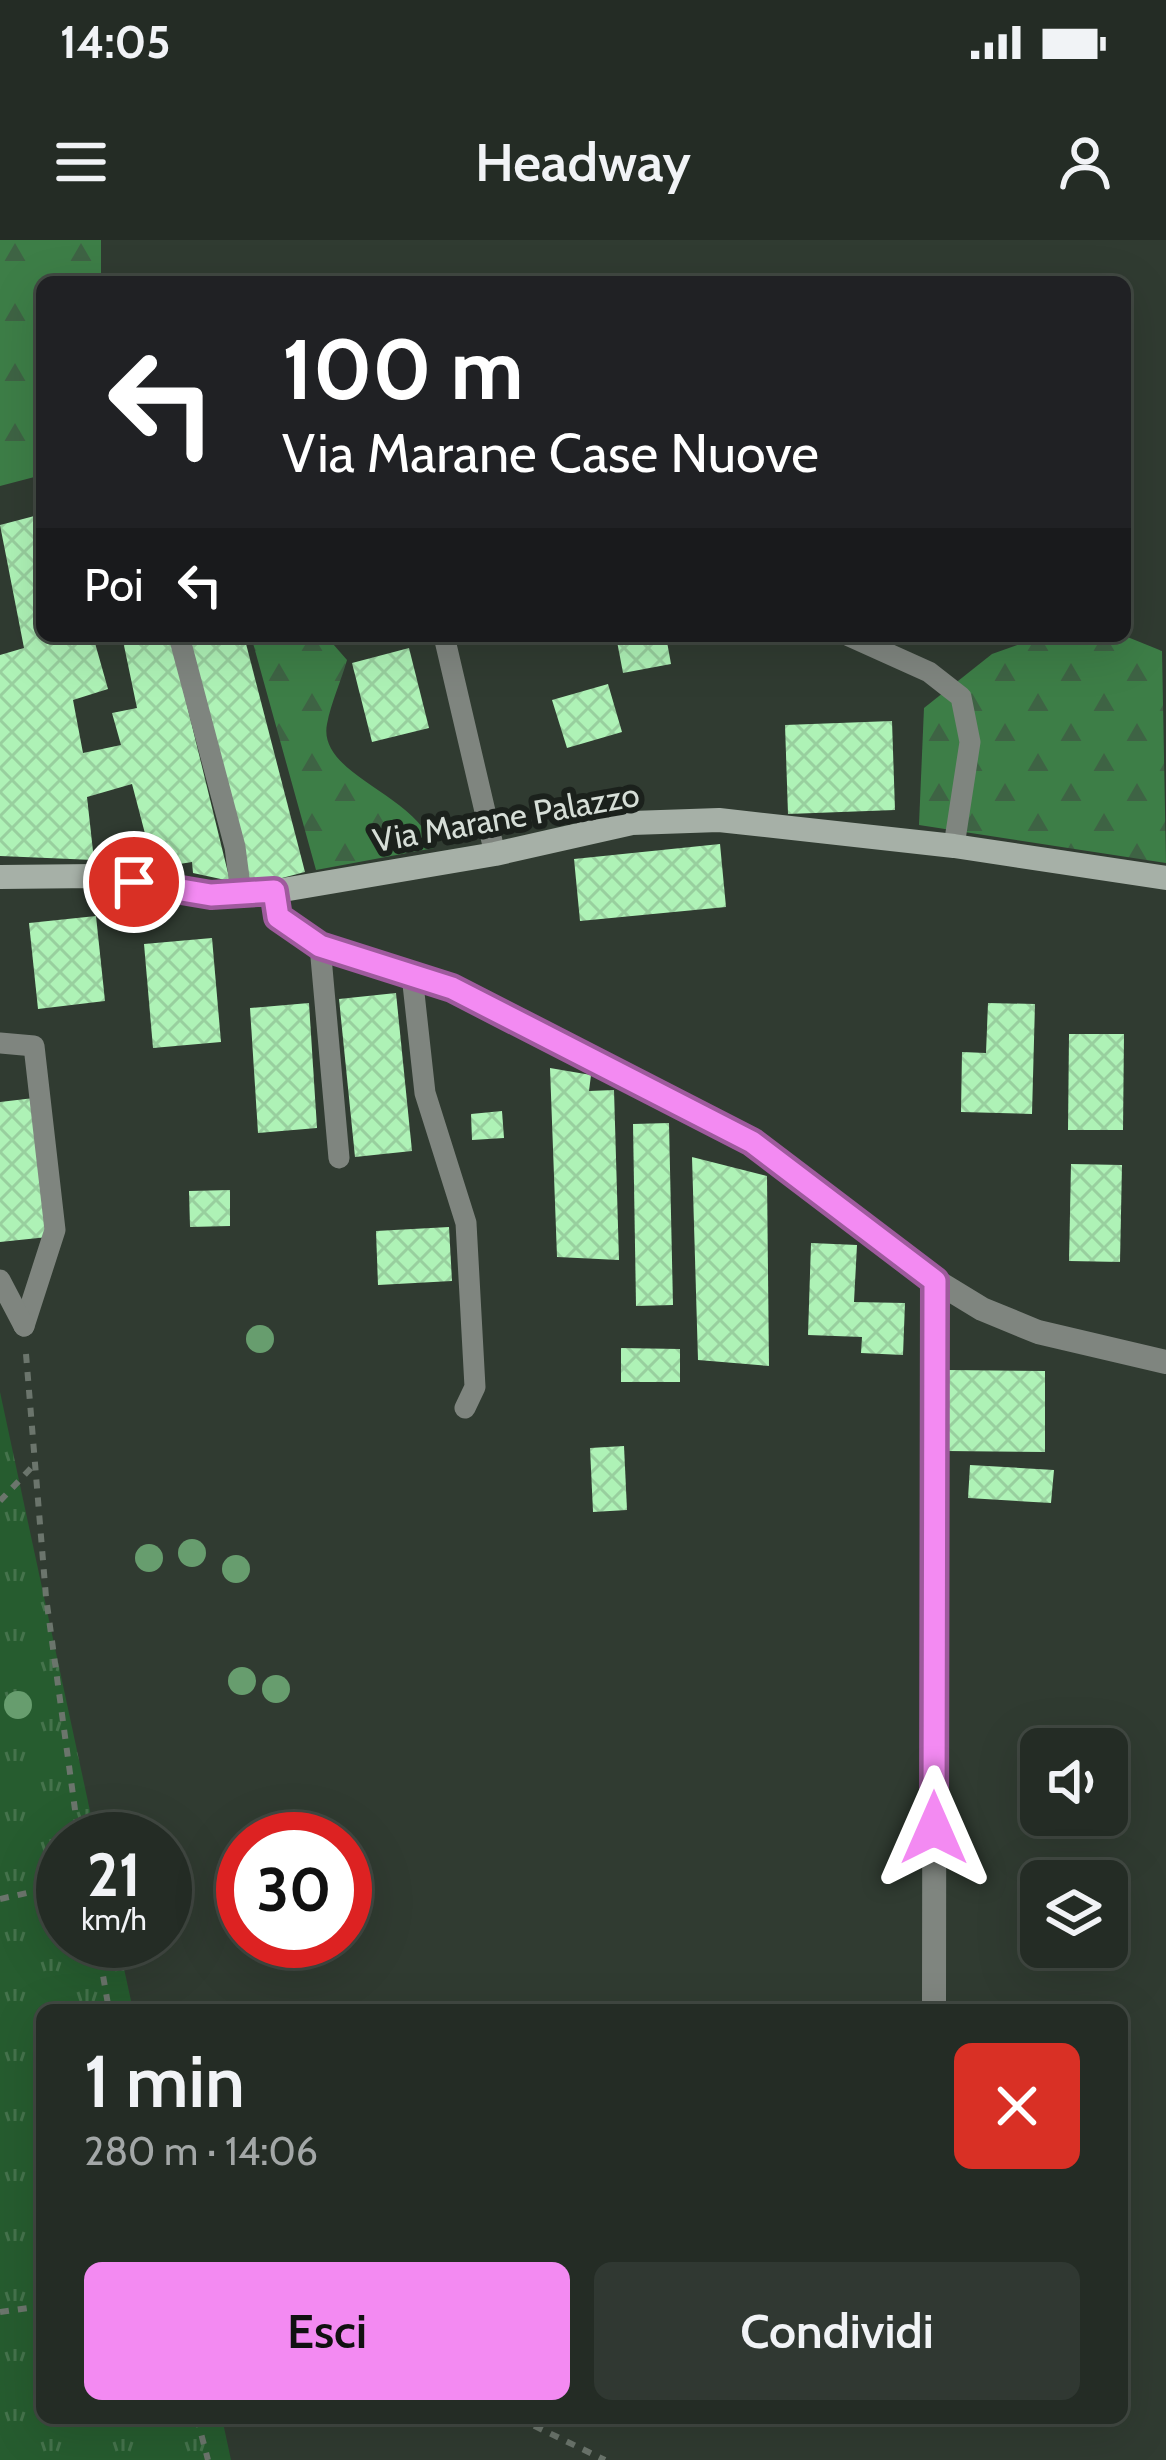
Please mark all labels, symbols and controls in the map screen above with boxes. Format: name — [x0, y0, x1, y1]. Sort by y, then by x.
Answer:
text: 14:05 — [60, 15, 170, 69]
icon: menu — [48, 129, 114, 195]
text: Headway — [475, 129, 691, 195]
icon: person — [1052, 129, 1118, 195]
text: 100 m — [282, 318, 524, 420]
icon: left — [84, 324, 240, 480]
text: Via Marane Case Nuove — [282, 420, 819, 486]
icon: left — [167, 552, 233, 618]
text: Poi — [84, 558, 143, 612]
street label: Via Marane Palazzo — [370, 774, 642, 860]
pin — [83, 831, 185, 933]
icon: arrive — [101, 849, 167, 915]
map controls — [1020, 1728, 1128, 1968]
button: sound — [1020, 1728, 1128, 1836]
position arrow — [871, 1765, 997, 1891]
speed limit sign: 30 — [216, 1812, 372, 1968]
text: 21 — [87, 1838, 141, 1911]
button: layers — [1020, 1860, 1128, 1968]
text: km/h — [81, 1901, 147, 1938]
text: 1 min — [84, 2038, 245, 2125]
button: close — [954, 2043, 1080, 2169]
text: 280 m · 14:06 — [84, 2127, 318, 2175]
button: Esci — [84, 2262, 570, 2400]
button: Condividi — [594, 2262, 1080, 2400]

